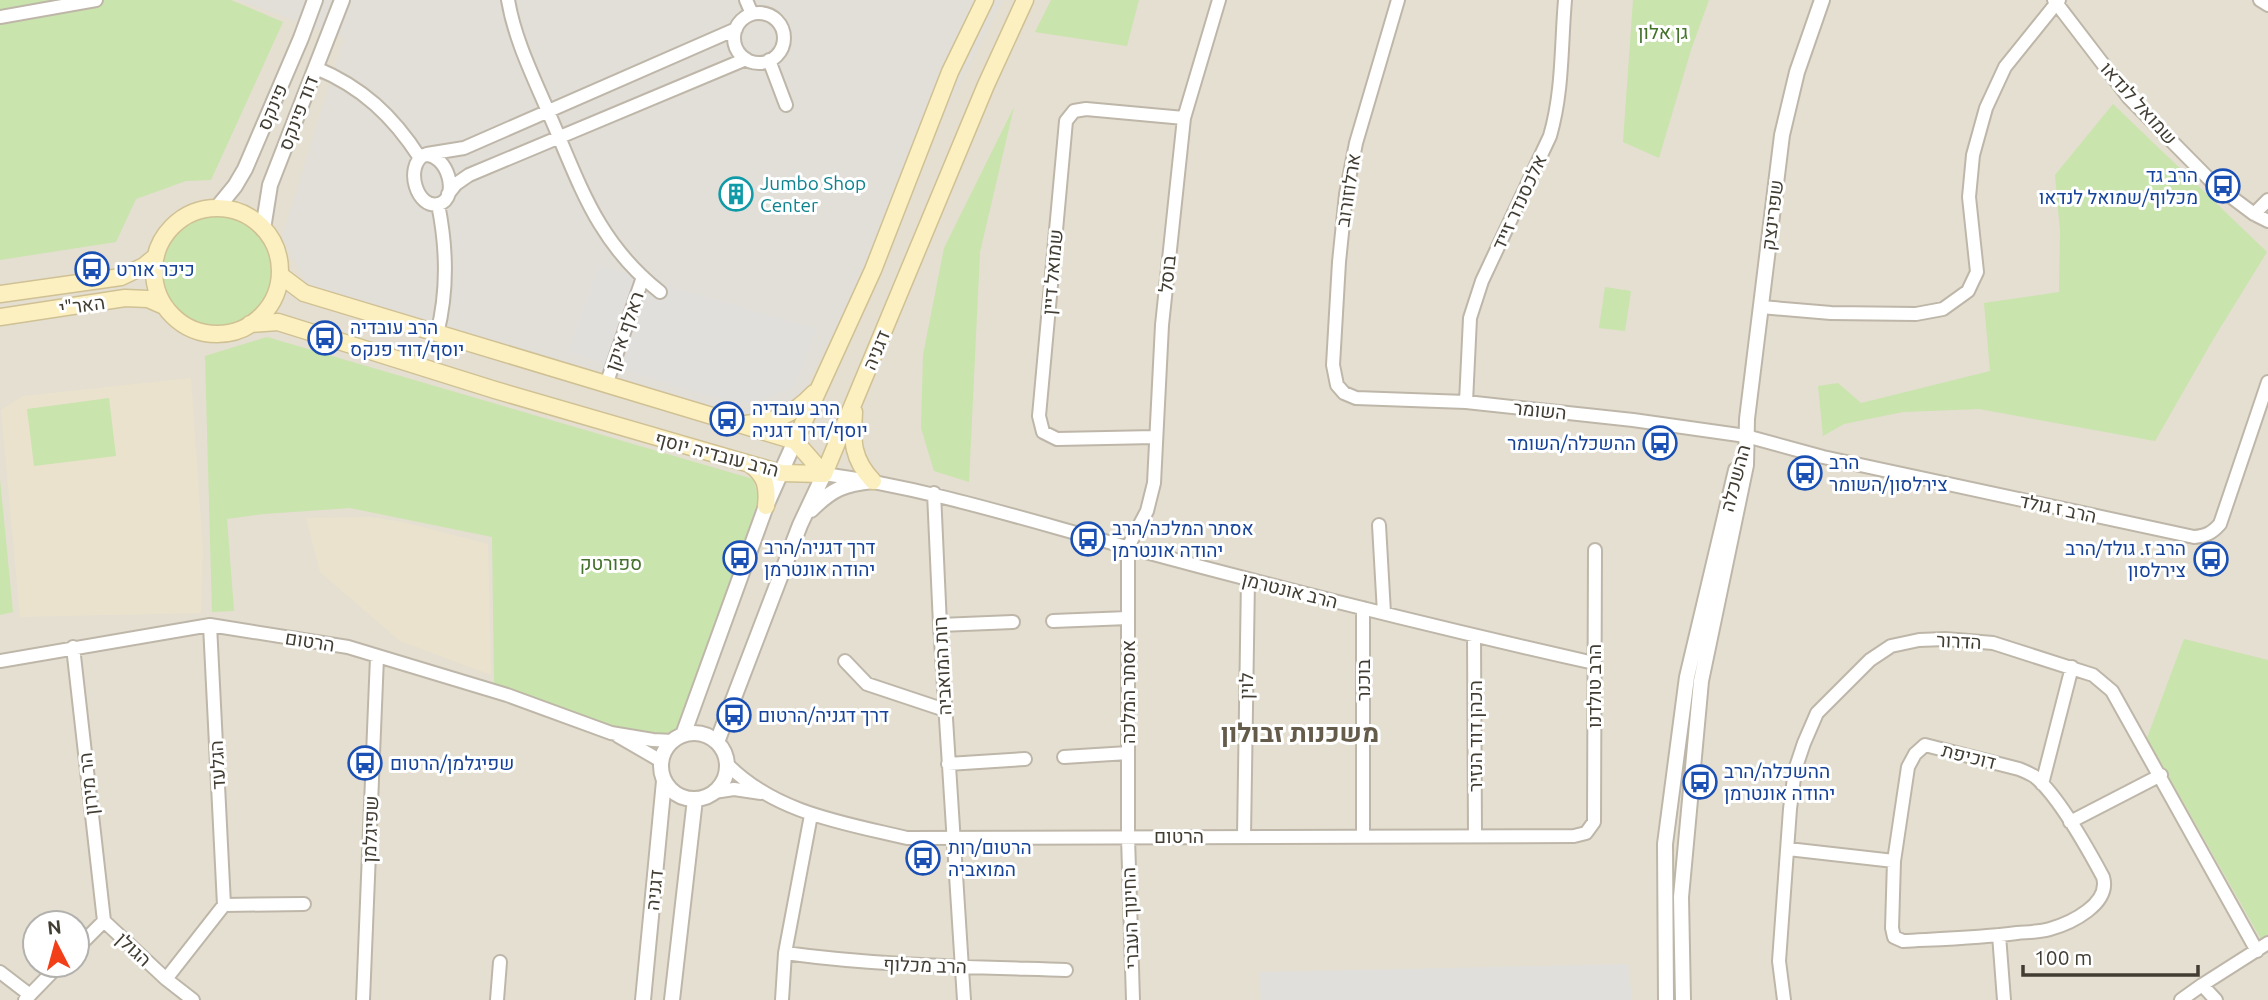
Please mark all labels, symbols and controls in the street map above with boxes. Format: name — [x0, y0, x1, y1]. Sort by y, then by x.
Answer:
park label: גן אלון — [1638, 21, 1688, 43]
street label: שמואל לנדאו — [2096, 57, 2182, 149]
street label: דוד פינקס — [274, 72, 322, 153]
street label: פינקס — [252, 80, 292, 134]
street label: אלכסנדר זייד — [1487, 151, 1551, 253]
street label: ארלוזורוב — [1331, 152, 1365, 228]
place label: הרב גד מכלוף/שמואל לנדאו — [2039, 164, 2198, 208]
bus stop icon: הרב גד מכלוף/שמואל לנדאו — [2204, 167, 2242, 205]
place label: Jumbo Shop Center — [760, 172, 866, 216]
building icon: Jumbo Shop Center — [717, 175, 755, 213]
street label: שפרינצק — [1757, 178, 1787, 252]
street label: שמואל דיין — [1037, 228, 1067, 316]
bus stop icon: כיכר אורט — [73, 250, 111, 288]
street label: בוסל — [1154, 254, 1180, 294]
place label: כיכר אורט — [116, 258, 195, 280]
street label: ראלף איקן — [600, 289, 648, 373]
street label: האר"י — [58, 291, 106, 319]
place label: הרב עובדיה יוסף/דוד פנקס — [350, 316, 464, 360]
bus stop icon: הרב עובדיה יוסף/דוד פנקס — [306, 319, 344, 357]
street label: דגניה — [858, 327, 894, 373]
street label: השומר — [1512, 396, 1568, 424]
place label: הרב עובדיה יוסף/דרך דגניה — [752, 397, 868, 441]
bus stop icon: הרב עובדיה יוסף/דרך דגניה — [708, 400, 746, 438]
bus stop icon: ההשכלה/השומר — [1641, 424, 1679, 462]
street label: הרב עובדיה יוסף — [653, 427, 781, 481]
place label: ההשכלה/השומר — [1507, 432, 1636, 454]
street label: ההשכלה — [1716, 442, 1754, 514]
place label: הרב צירלסון/השומר — [1829, 451, 1948, 495]
bus stop icon: הרב צירלסון/השומר — [1786, 454, 1824, 492]
street label: הרב ז גולד — [2017, 489, 2099, 527]
place label: אסתר המלכה/הרב יהודה אונטרמן — [1112, 517, 1254, 561]
bus stop icon: אסתר המלכה/הרב יהודה אונטרמן — [1069, 520, 1107, 558]
place label: דרך דגניה/הרב יהודה אונטרמן — [764, 536, 876, 580]
place label: הרב ז. גולד/הרב צירלסון — [2065, 537, 2186, 581]
bus stop icon: דרך דגניה/הרב יהודה אונטרמן — [721, 539, 759, 577]
bus stop icon: הרב ז. גולד/הרב צירלסון — [2192, 540, 2230, 578]
park label: ספורטק — [580, 552, 642, 574]
street label: הרב אונטרמן — [1240, 567, 1340, 613]
street label: רות המואביה — [928, 616, 956, 716]
street label: הרטום — [284, 626, 336, 656]
street label: הדרור — [1936, 629, 1982, 653]
street label: אסתר המלכה — [1117, 640, 1139, 744]
street label: הרב טולדנו — [1583, 644, 1605, 728]
street label: בוכנר — [1352, 659, 1374, 701]
street label: לוין — [1235, 672, 1257, 699]
street label: הכהן דוד הנזיר — [1464, 680, 1486, 792]
bus stop icon: דרך דגניה/הרטום — [715, 696, 753, 734]
place label: דרך דגניה/הרטום — [758, 704, 889, 726]
district label: משכנות זבולון — [1221, 718, 1379, 747]
street label: דוכיפת — [1940, 739, 1999, 773]
street label: הגלעד — [205, 740, 229, 790]
bus stop icon: שפיגלמן/הרטום — [346, 744, 384, 782]
street label: הר מירון — [74, 752, 102, 816]
place label: שפיגלמן/הרטום — [390, 752, 514, 774]
place label: ההשכלה/הרב יהודה אונטרמן — [1724, 760, 1835, 804]
bus stop icon: ההשכלה/הרב יהודה אונטרמן — [1681, 763, 1719, 801]
street label: שפיגלמן — [358, 795, 382, 863]
street label: הרטום — [1154, 825, 1204, 847]
place label: הרטום/רות המואביה — [948, 836, 1032, 880]
bus stop icon: הרטום/רות המואביה — [904, 839, 942, 877]
street label: החינוך העברי — [1117, 867, 1143, 969]
street label: דגניה — [641, 868, 667, 912]
north arrow — [21, 909, 91, 979]
text: N — [46, 915, 62, 939]
street label: הגולן — [112, 928, 156, 970]
scale bar — [2023, 934, 2198, 978]
text: 100 m — [2034, 945, 2092, 969]
street label: הרב מכלוף — [883, 953, 967, 977]

